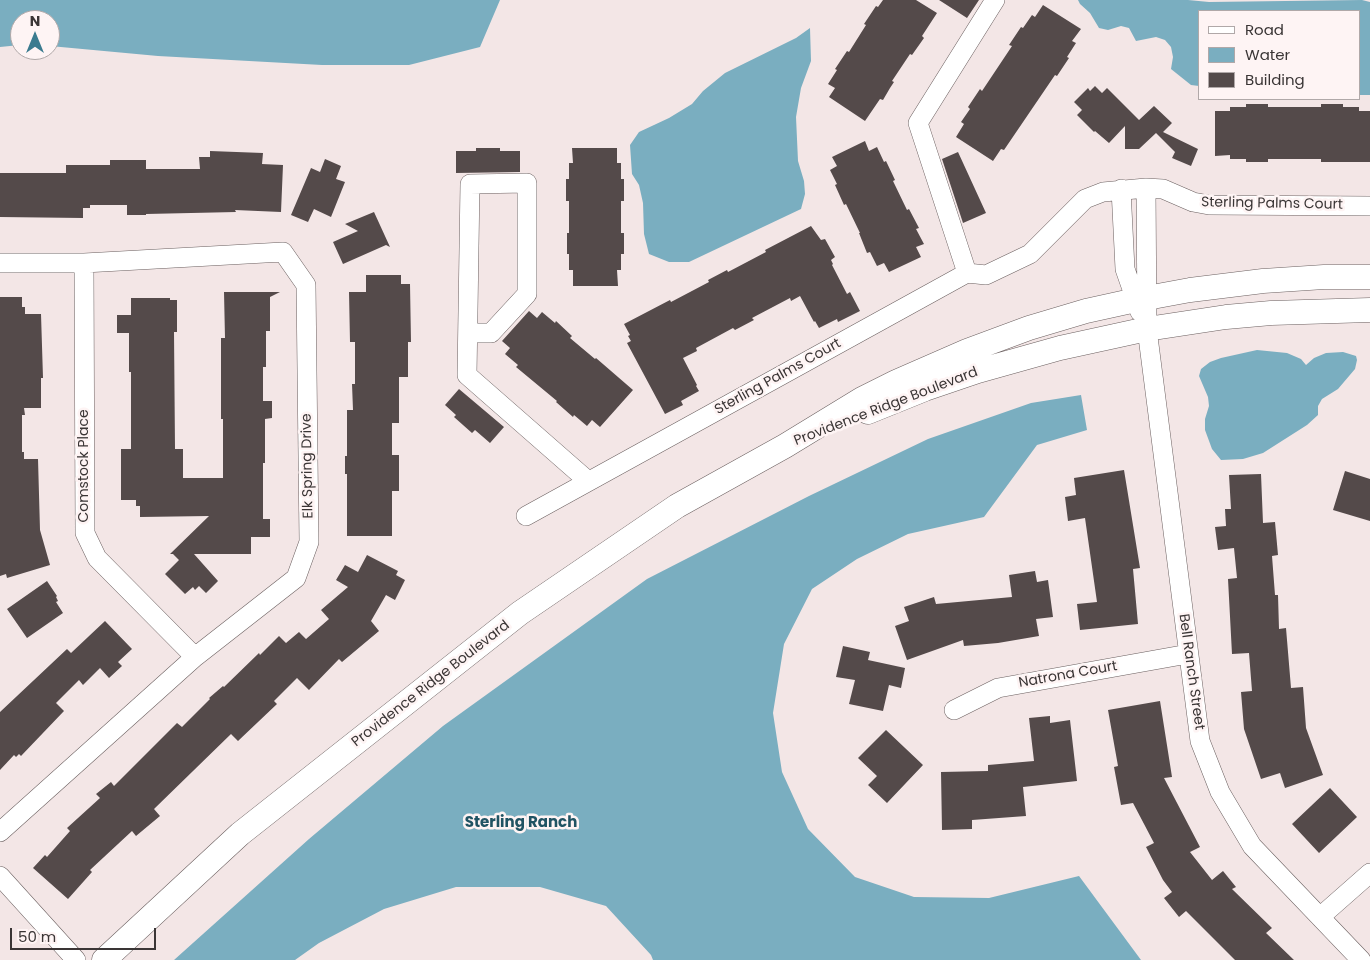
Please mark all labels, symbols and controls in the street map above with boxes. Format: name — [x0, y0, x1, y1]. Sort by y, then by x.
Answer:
north arrow — [10, 10, 60, 60]
legend — [1198, 10, 1360, 100]
text: N — [30, 11, 40, 31]
text: Road — [1245, 19, 1284, 40]
text: Water — [1245, 44, 1290, 65]
text: Building — [1245, 69, 1305, 90]
street label: Sterling Palms Court — [1201, 194, 1343, 214]
street label: Sterling Palms Court — [712, 335, 844, 419]
street label: Providence Ridge Boulevard — [792, 364, 980, 450]
street label: Comstock Place — [76, 409, 92, 523]
street label: Elk Spring Drive — [299, 413, 317, 519]
street label: Bell Ranch Street — [1175, 613, 1207, 731]
street label: Providence Ridge Boulevard — [349, 617, 513, 751]
street label: Natrona Court — [1017, 658, 1119, 692]
district label: Sterling Ranch — [465, 814, 577, 832]
scale bar — [12, 918, 159, 950]
text: 50 m — [18, 926, 56, 947]

